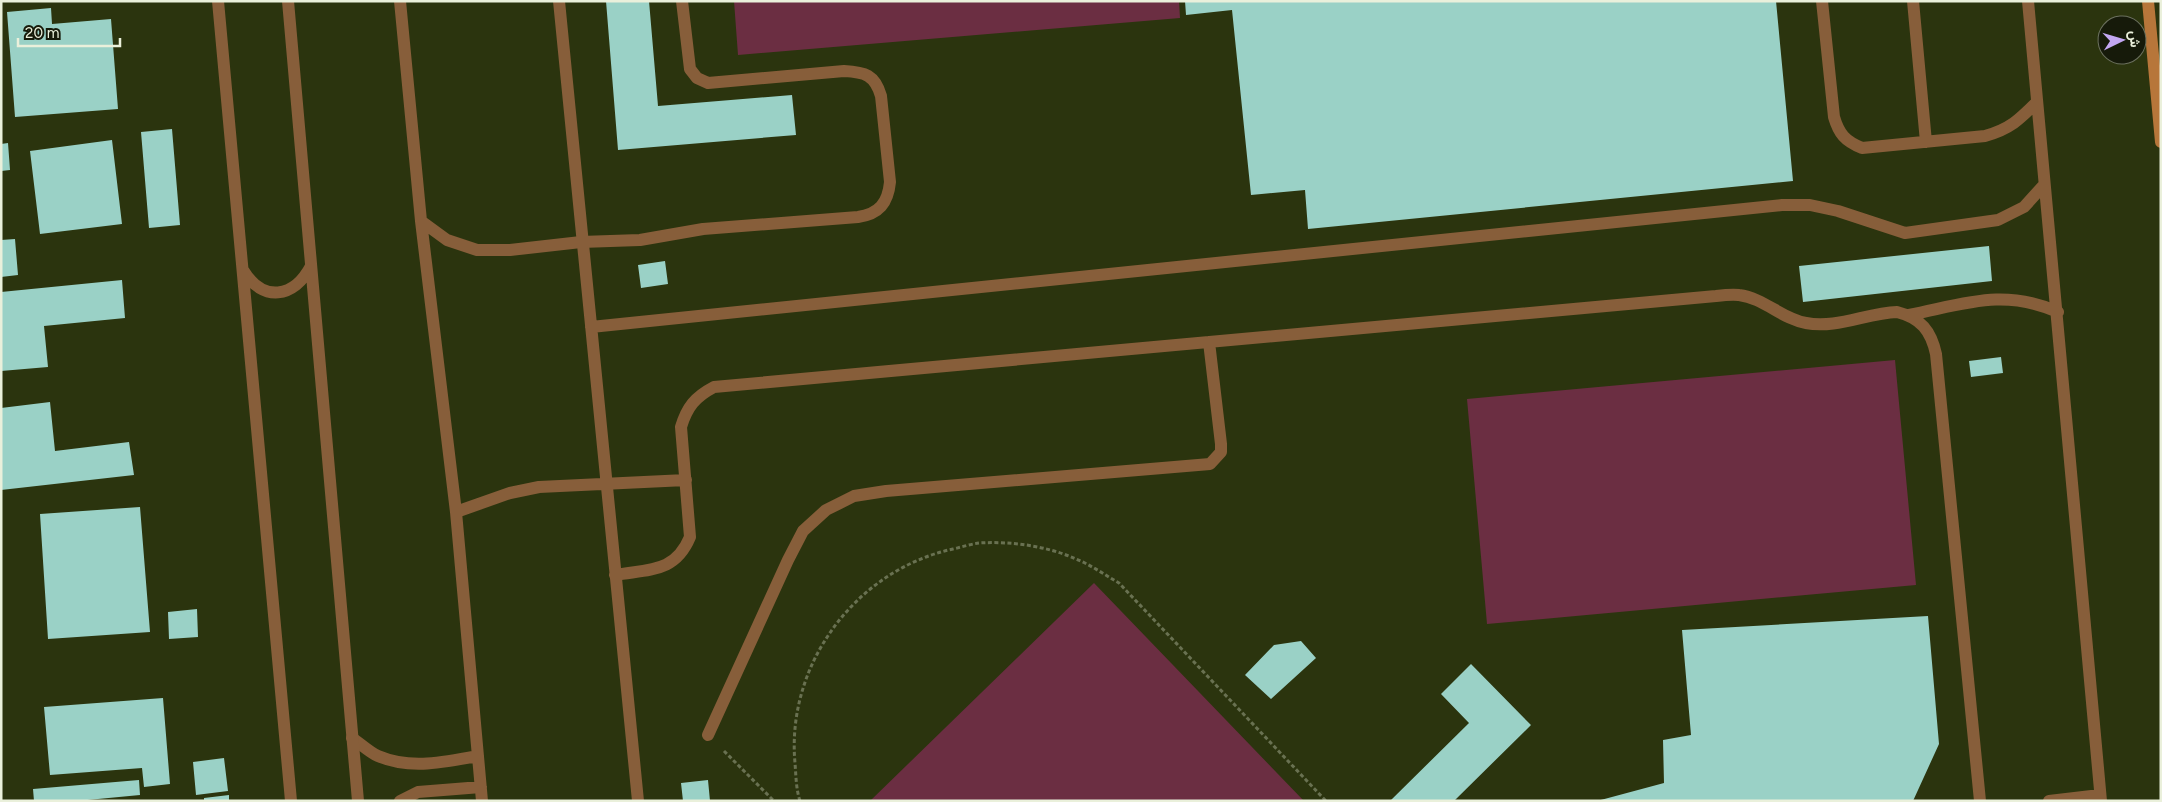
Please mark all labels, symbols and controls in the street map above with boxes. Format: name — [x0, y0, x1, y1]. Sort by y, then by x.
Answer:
scale bar — [18, 15, 120, 47]
north arrow — [2097, 15, 2147, 65]
text: 20 m — [25, 24, 59, 42]
text: ش — [2125, 30, 2144, 48]

